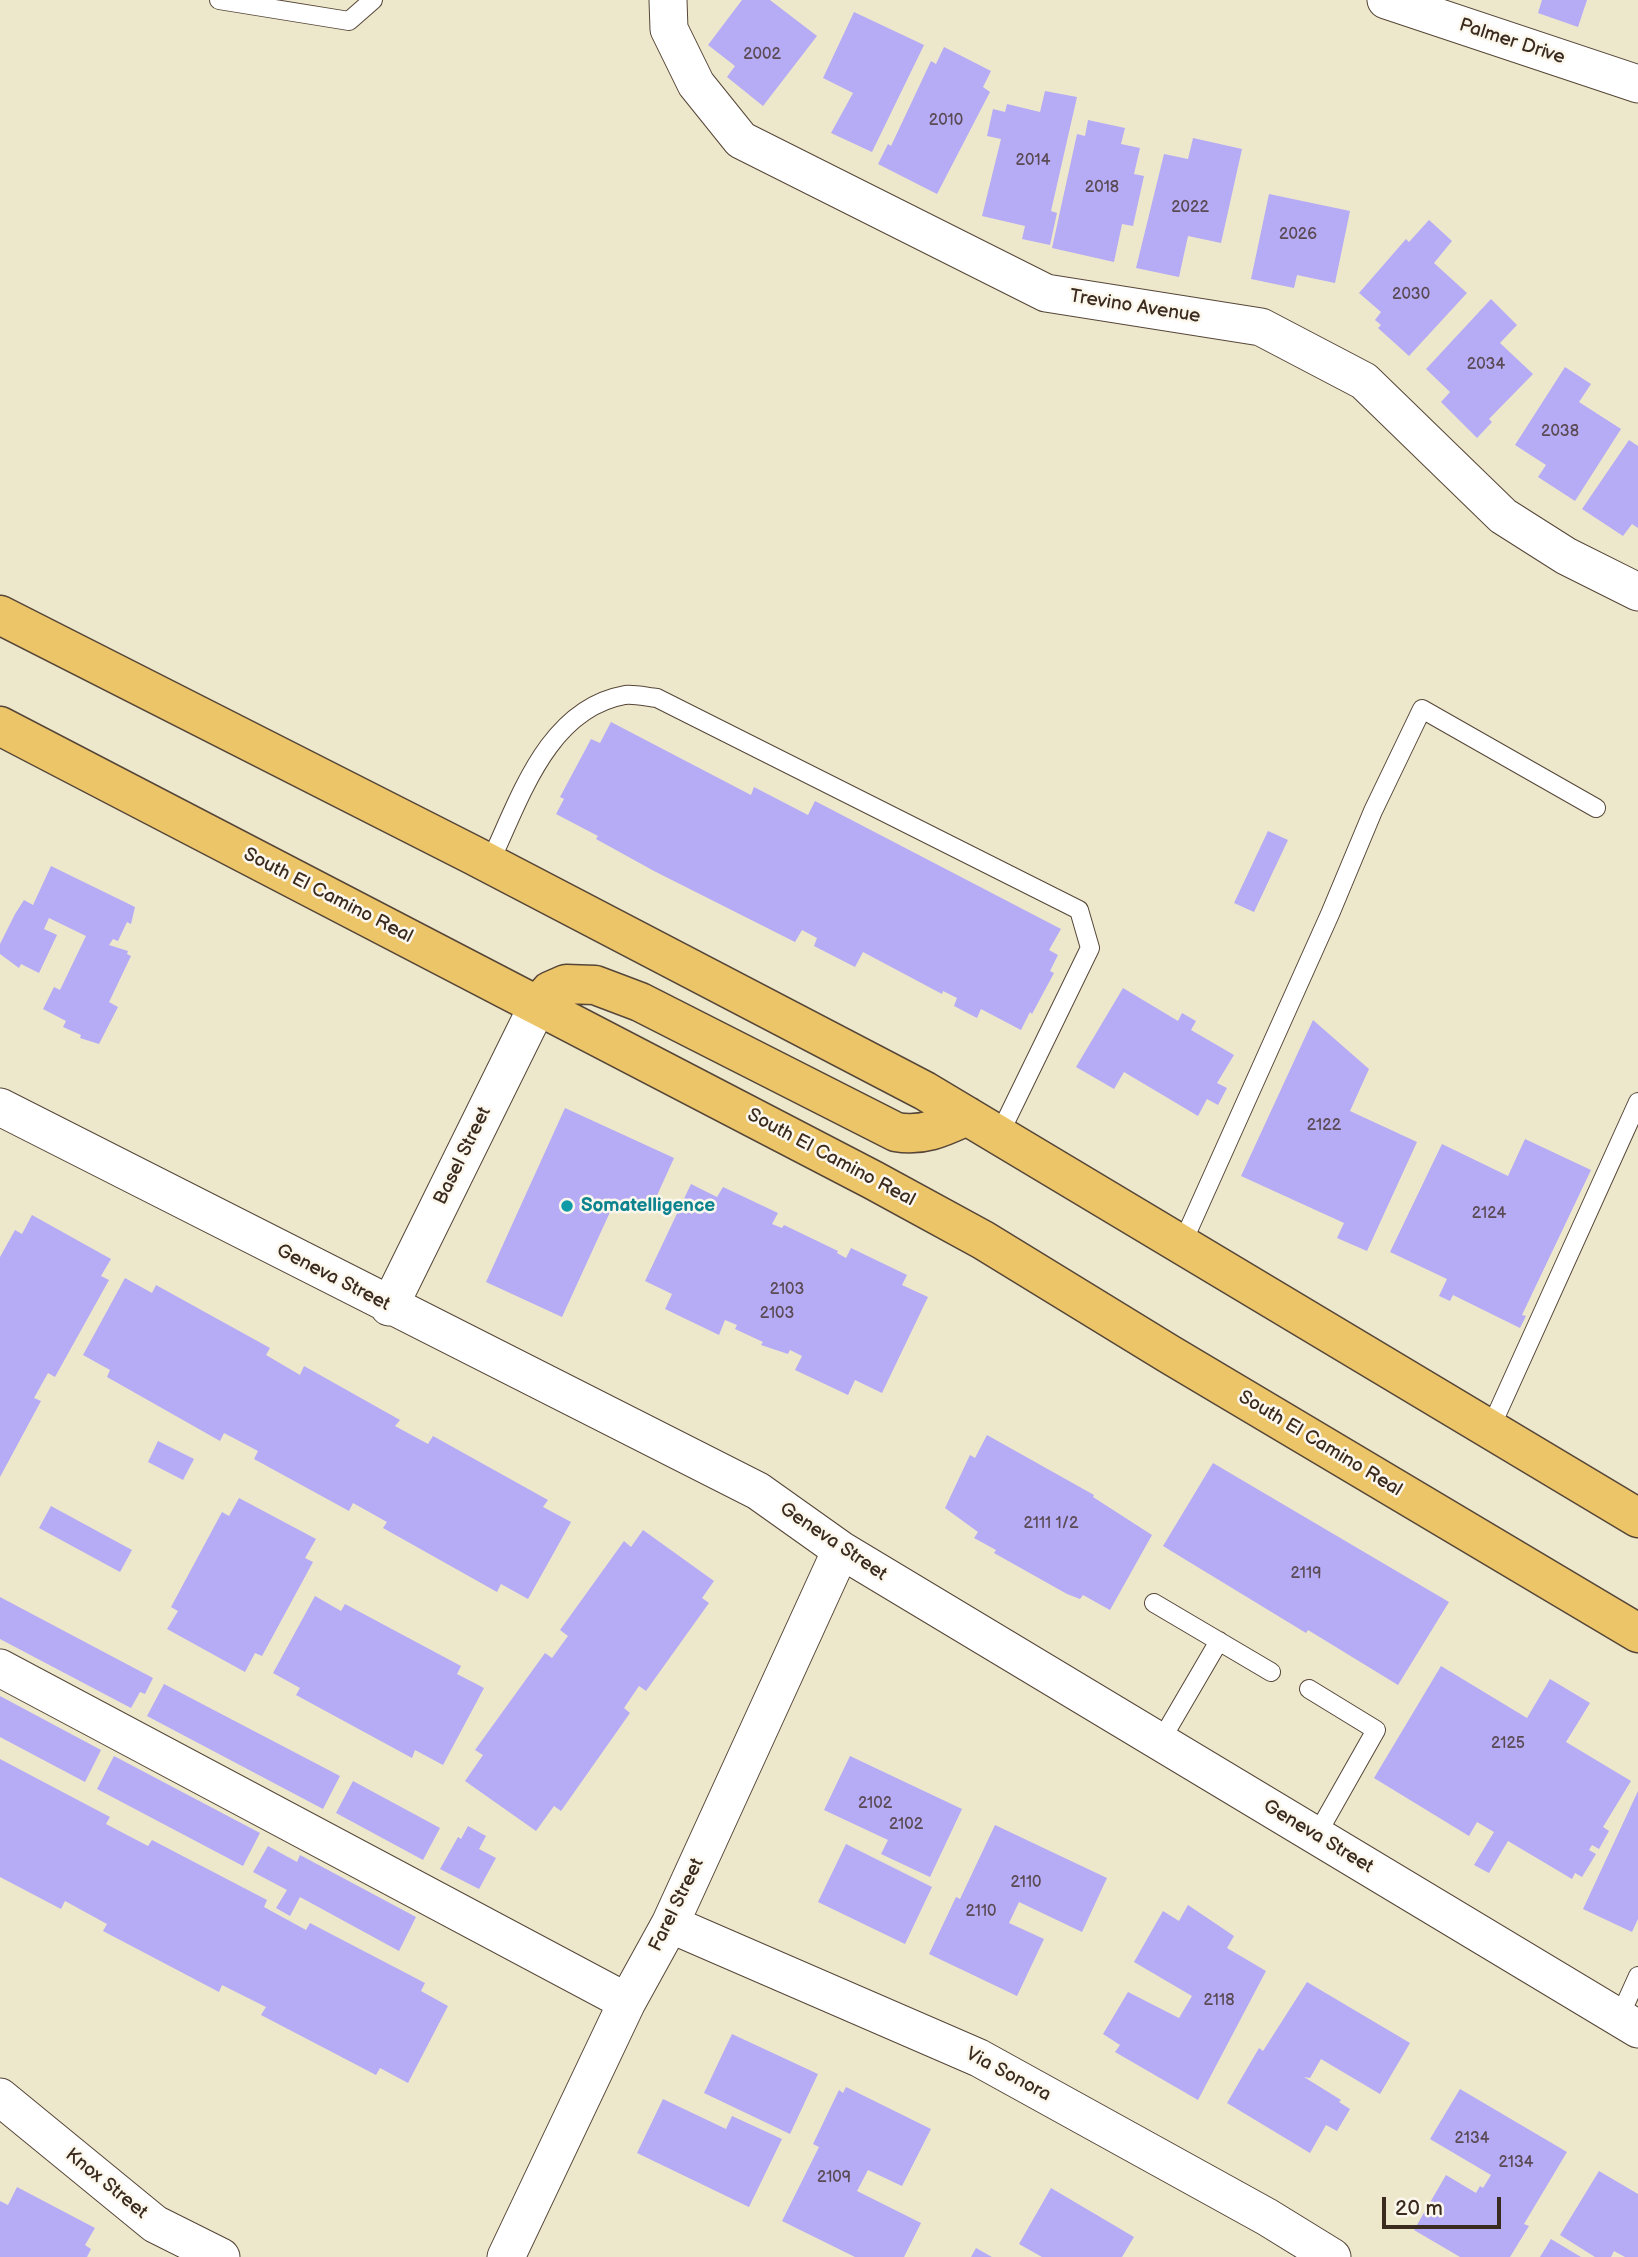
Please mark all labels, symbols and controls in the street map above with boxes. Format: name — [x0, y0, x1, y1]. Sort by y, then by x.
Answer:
street label: Palmer Drive — [1456, 14, 1568, 70]
house number: 2002 — [743, 45, 781, 65]
house number: 2010 — [929, 111, 963, 131]
house number: 2014 — [1016, 151, 1050, 171]
house number: 2018 — [1085, 178, 1119, 198]
house number: 2022 — [1171, 198, 1209, 218]
house number: 2026 — [1279, 225, 1317, 245]
street label: Trevino Avenue — [1068, 285, 1202, 329]
house number: 2030 — [1392, 285, 1430, 305]
house number: 2034 — [1467, 355, 1505, 375]
house number: 2038 — [1541, 422, 1579, 442]
street label: South El Camino Real — [240, 843, 416, 949]
street label: Basel Street — [430, 1103, 496, 1209]
street label: South El Camino Real — [743, 1104, 919, 1212]
house number: 2122 — [1307, 1116, 1341, 1136]
place label: Somatelligence — [581, 1195, 715, 1217]
marker: Somatelligence — [559, 1198, 575, 1214]
house number: 2124 — [1472, 1204, 1506, 1224]
street label: Geneva Street — [272, 1240, 394, 1316]
house number: 2103 — [770, 1280, 804, 1300]
house number: 2103 — [760, 1304, 794, 1324]
street label: South El Camino Real — [1234, 1386, 1406, 1502]
street label: Geneva Street — [775, 1498, 891, 1586]
house number: 2111 1/2 — [1024, 1514, 1078, 1534]
house number: 2119 — [1291, 1564, 1321, 1584]
house number: 2125 — [1491, 1734, 1525, 1754]
house number: 2102 — [858, 1794, 892, 1814]
street label: Geneva Street — [1259, 1795, 1377, 1879]
house number: 2102 — [889, 1815, 923, 1835]
street label: Farel Street — [645, 1855, 709, 1955]
house number: 2110 — [1011, 1873, 1041, 1893]
house number: 2110 — [966, 1902, 996, 1922]
house number: 2118 — [1204, 1991, 1234, 2011]
street label: Via Sonora — [962, 2043, 1054, 2107]
house number: 2134 — [1455, 2129, 1489, 2149]
street label: Knox Street — [60, 2144, 152, 2224]
house number: 2134 — [1499, 2153, 1533, 2173]
house number: 2109 — [817, 2168, 851, 2188]
scale bar — [1386, 2184, 1505, 2228]
text: 20 m — [1395, 2196, 1443, 2221]

